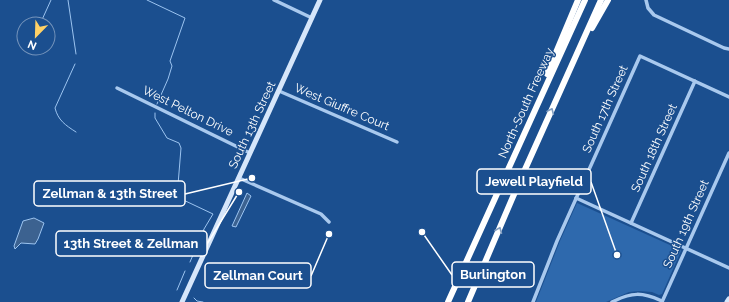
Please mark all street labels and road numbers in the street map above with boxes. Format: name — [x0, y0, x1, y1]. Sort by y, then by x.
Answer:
street label: North-South Freeway — [495, 45, 557, 160]
street label: South 17th Street — [579, 63, 631, 155]
street label: South 13th Street — [226, 79, 278, 171]
street label: West Giuffre Court — [292, 81, 392, 133]
street label: West Pelton Drive — [140, 83, 236, 139]
street label: South 18th Street — [628, 102, 680, 194]
street label: South 19th Street — [660, 178, 712, 270]

